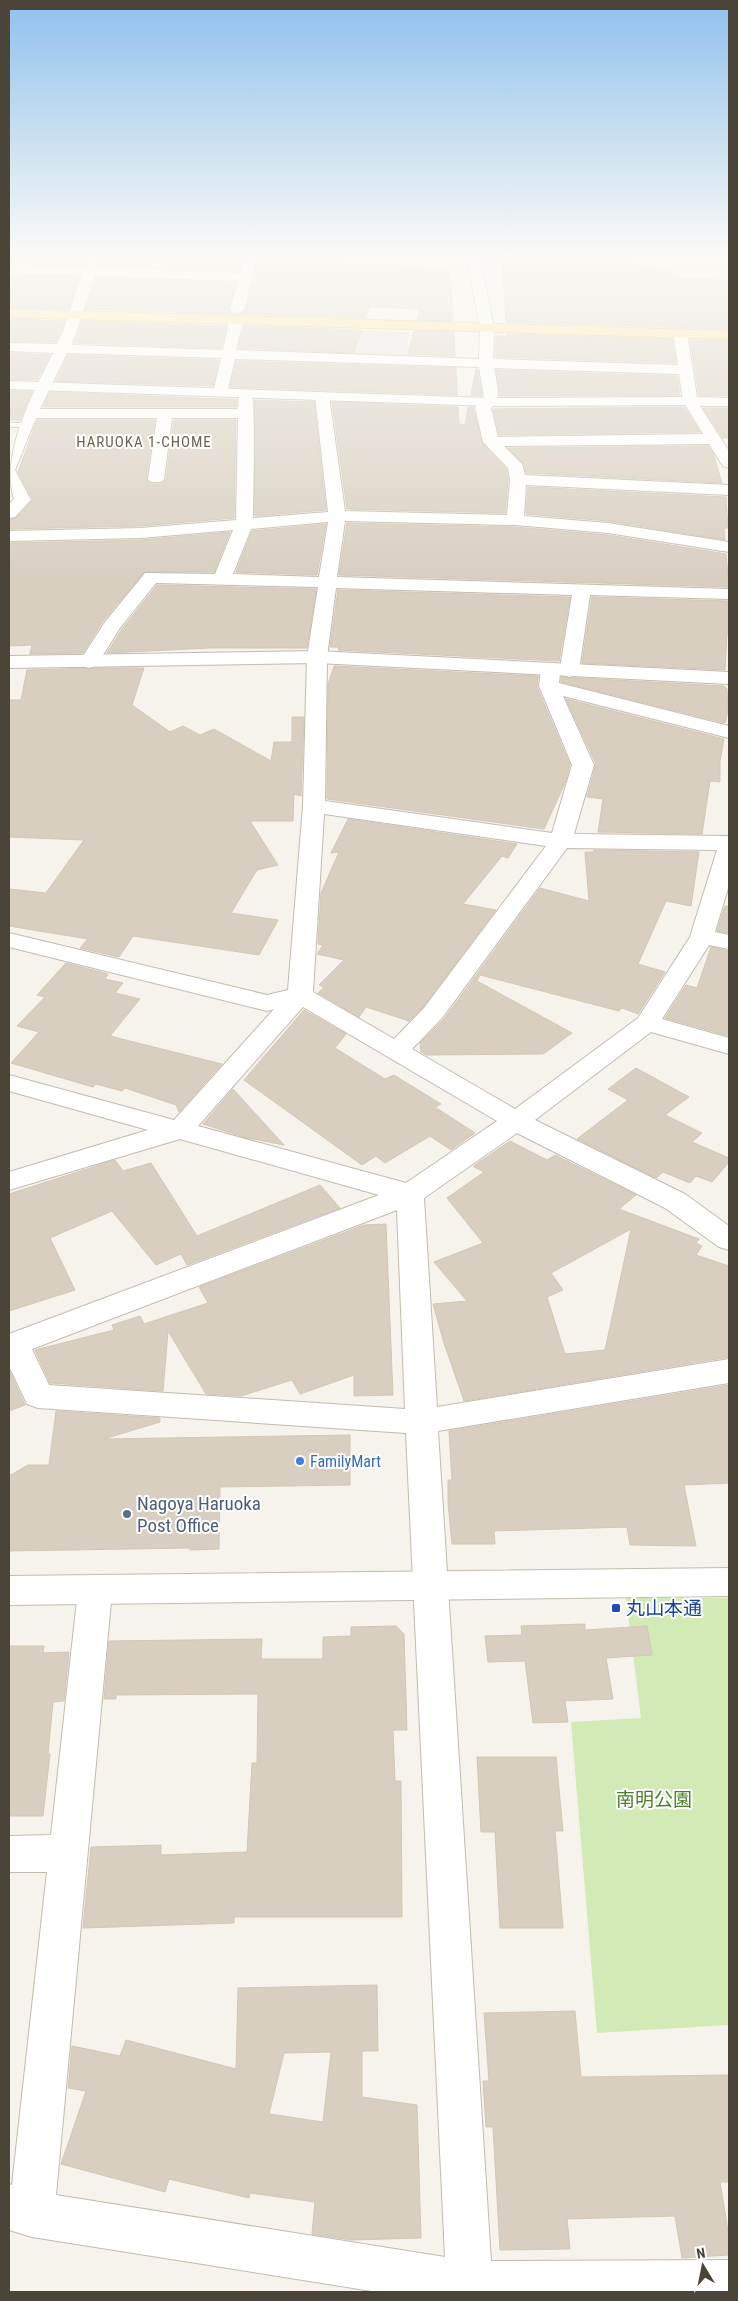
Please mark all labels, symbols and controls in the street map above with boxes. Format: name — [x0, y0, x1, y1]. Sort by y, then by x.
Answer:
district label: HARUOKA 1-CHOME — [76, 433, 212, 451]
place label: FamilyMart — [310, 1452, 381, 1471]
marker: FamilyMart — [294, 1455, 306, 1467]
place label: Nagoya Haruoka Post Office — [137, 1492, 261, 1537]
marker: Nagoya Haruoka Post Office — [121, 1508, 133, 1520]
place label: 丸山本通 — [626, 1597, 702, 1620]
marker: 丸山本通 — [610, 1602, 622, 1614]
park label: 南明公園 — [616, 1788, 692, 1811]
north arrow — [678, 2241, 728, 2291]
text: N — [695, 2245, 706, 2262]

